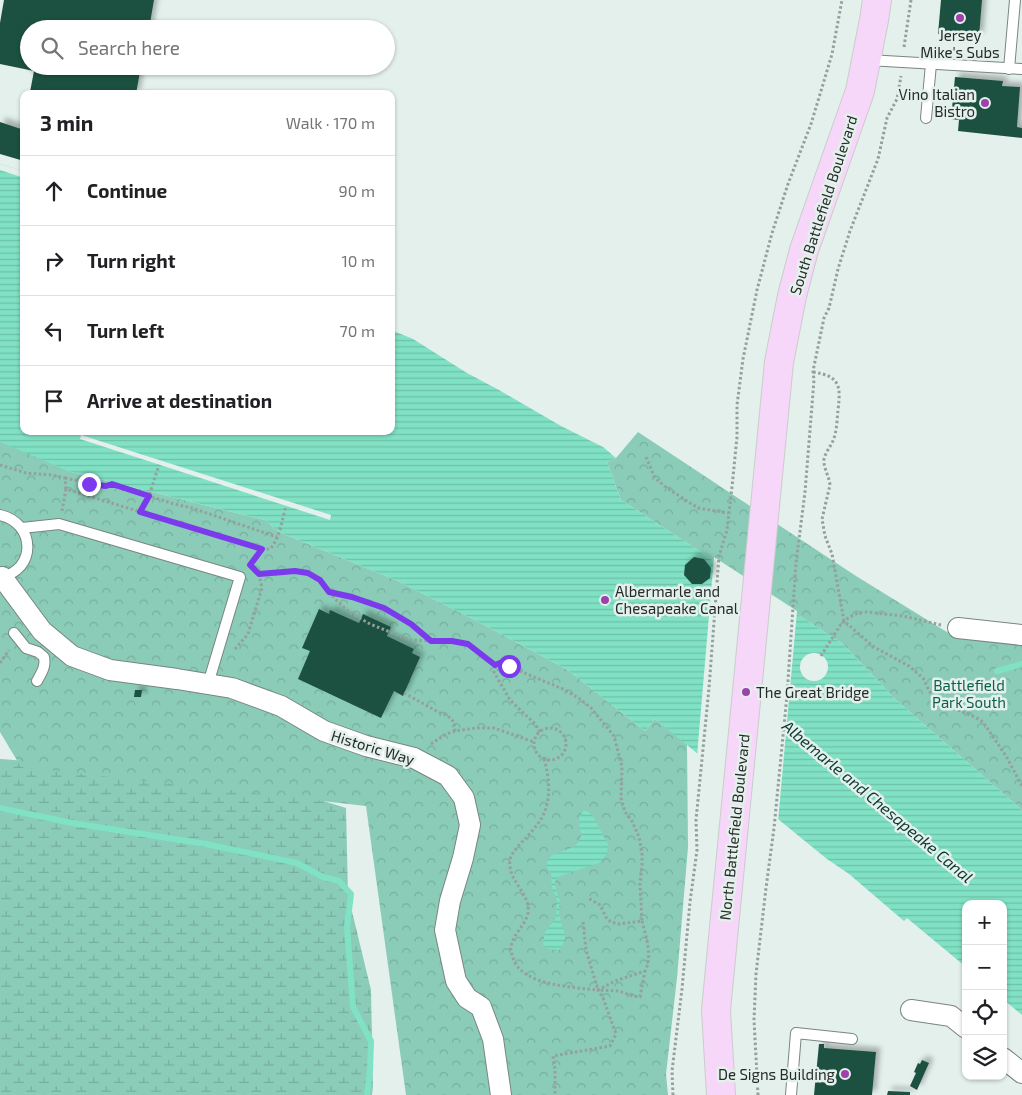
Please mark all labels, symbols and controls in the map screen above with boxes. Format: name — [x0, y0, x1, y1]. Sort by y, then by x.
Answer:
marker: Jersey Mike's Subs — [954, 12, 966, 24]
search box — [20, 20, 395, 75]
place label: Jersey Mike's Subs — [920, 26, 1000, 61]
icon: search — [38, 34, 66, 62]
text: Search here — [78, 36, 180, 59]
place label: Vino Italian Bistro — [899, 85, 975, 120]
marker: Vino Italian Bistro — [979, 97, 991, 109]
text: 3 min — [40, 110, 93, 135]
text: Walk · 170 m — [286, 113, 375, 132]
street label: South Battlefield Boulevard — [785, 113, 861, 297]
icon: ahead — [40, 177, 68, 205]
text: Continue — [87, 179, 167, 202]
text: 90 m — [339, 181, 375, 200]
icon: right — [40, 247, 68, 275]
text: Turn right — [87, 249, 175, 272]
text: 10 m — [341, 251, 375, 270]
icon: left — [40, 317, 68, 345]
text: Turn left — [87, 319, 164, 342]
text: 70 m — [340, 321, 375, 340]
icon: arrive — [40, 387, 68, 415]
text: Arrive at destination — [87, 389, 272, 412]
route end — [78, 473, 101, 496]
place label: Albermarle and Chesapeake Canal — [615, 582, 739, 617]
marker: Albermarle and Chesapeake Canal — [599, 594, 611, 606]
route start — [498, 655, 521, 678]
park label: Battlefield Park South — [932, 676, 1006, 711]
place label: The Great Bridge — [756, 683, 869, 701]
marker: The Great Bridge — [740, 686, 752, 698]
water label: Albemarle and Chesapeake Canal — [778, 715, 977, 886]
street label: Historic Way — [329, 726, 417, 768]
street label: North Battlefield Boulevard — [715, 733, 753, 921]
map controls — [962, 900, 1007, 1080]
button: + — [962, 900, 1007, 945]
button: − — [962, 945, 1007, 990]
button: locate — [962, 990, 1007, 1035]
button: layers — [962, 1035, 1007, 1080]
place label: De Signs Building — [718, 1065, 836, 1083]
marker: De Signs Building — [839, 1068, 851, 1080]

